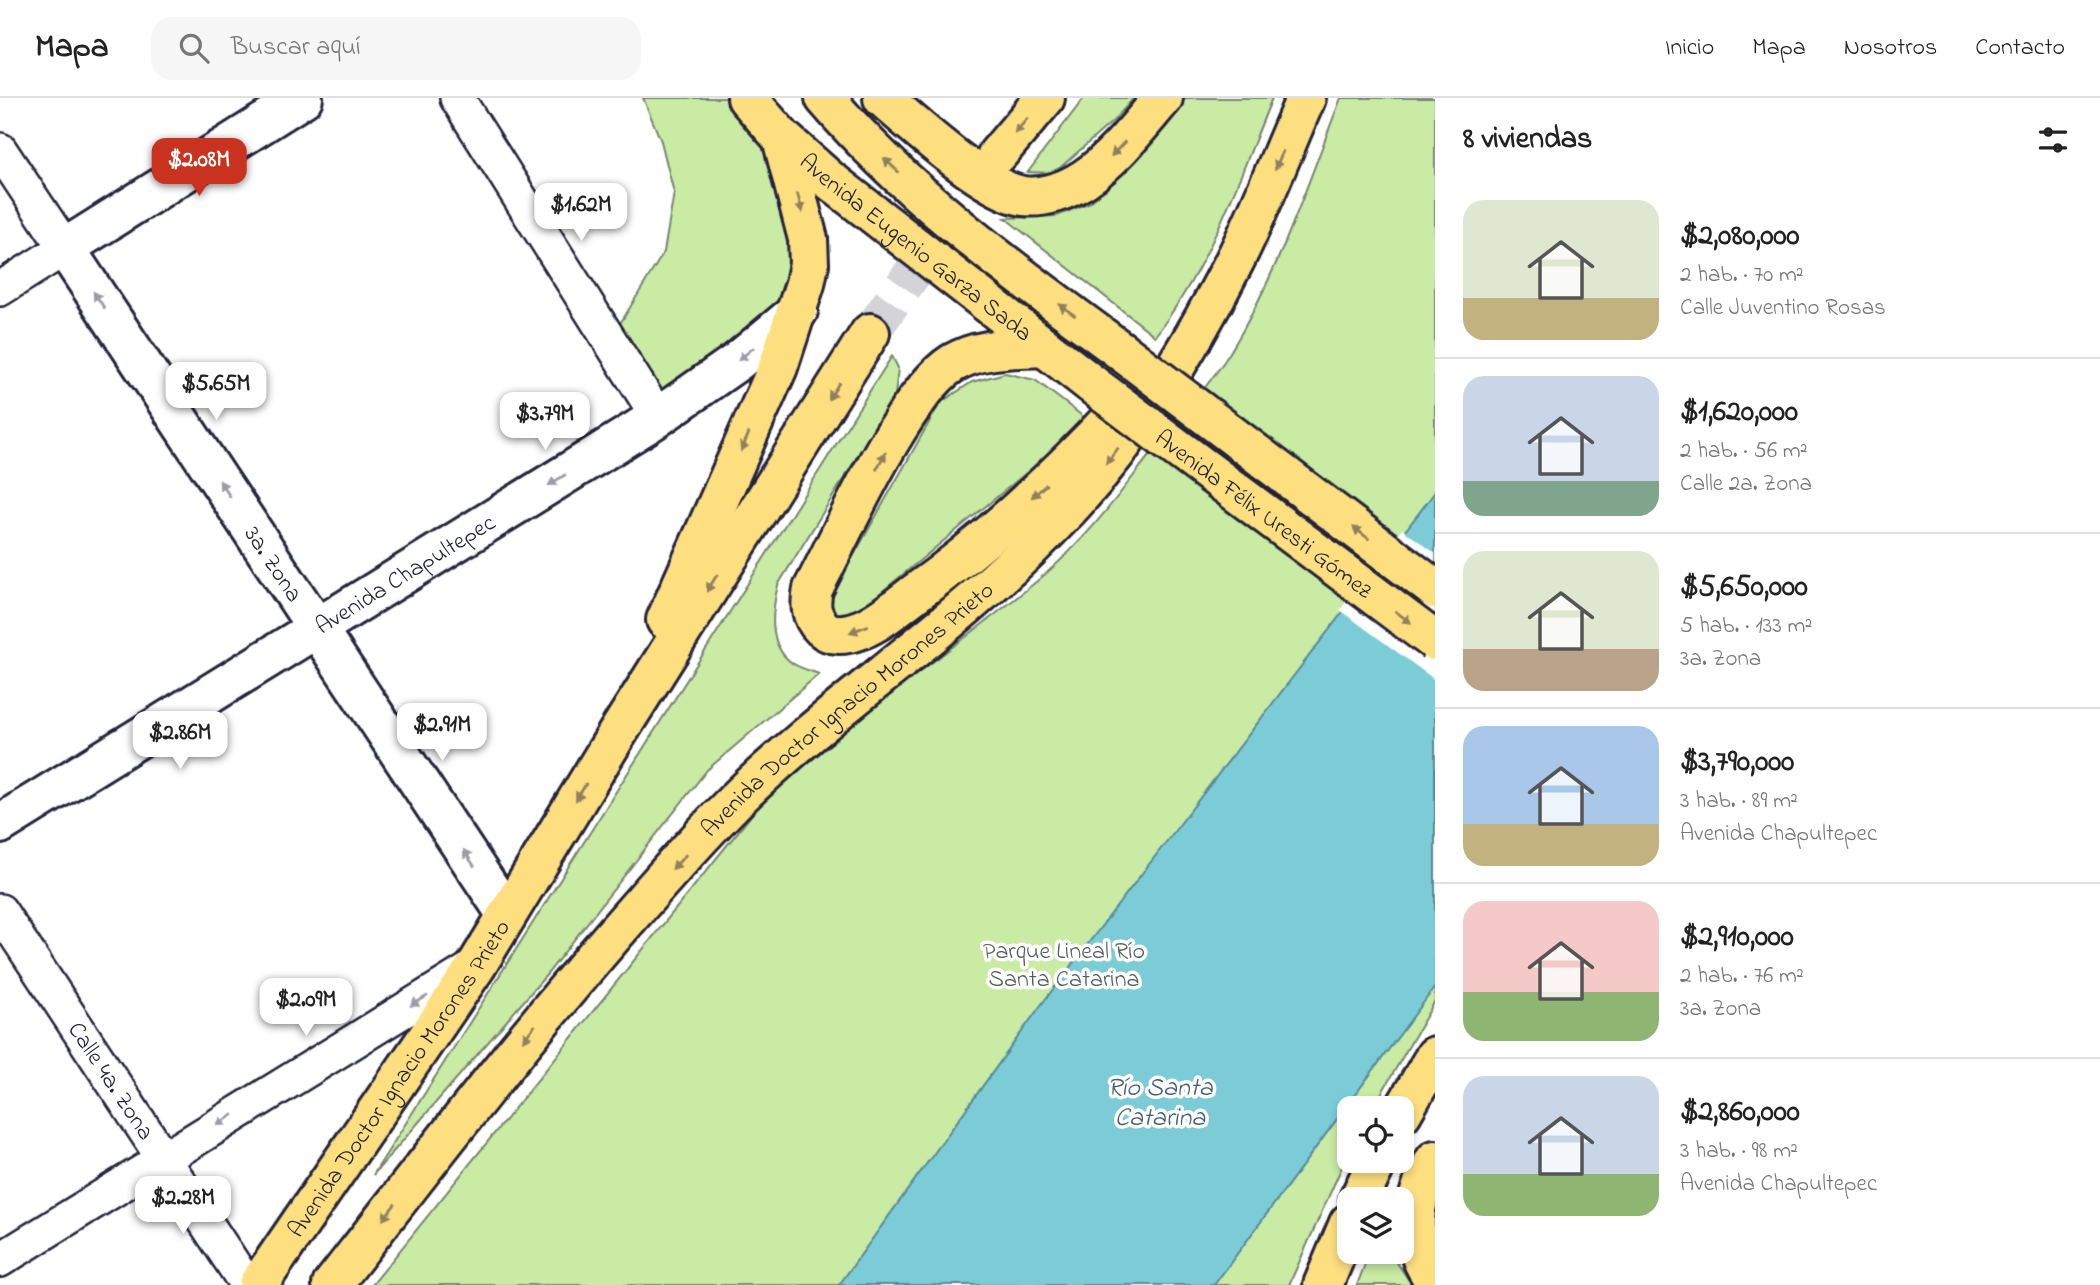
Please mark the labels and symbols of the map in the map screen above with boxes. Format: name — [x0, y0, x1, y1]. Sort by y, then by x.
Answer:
one-way arrow — [1014, 118, 1029, 135]
pin: $2.08M — [142, 139, 256, 198]
one-way arrow — [1110, 140, 1126, 157]
street label: Avenida Eugenio Garza Sada — [790, 146, 1039, 351]
one-way arrow — [1273, 150, 1284, 171]
one-way arrow — [883, 158, 900, 174]
pin: $1.62M — [524, 184, 638, 243]
one-way arrow — [795, 192, 806, 214]
one-way arrow — [92, 291, 106, 309]
one-way arrow — [1058, 303, 1076, 318]
one-way arrow — [738, 347, 756, 362]
pin: $5.65M — [159, 362, 273, 422]
one-way arrow — [827, 381, 840, 400]
pin: $3.79M — [488, 392, 602, 452]
street label: Avenida Félix Uresti Gómez — [1146, 422, 1380, 609]
one-way arrow — [739, 431, 750, 452]
one-way arrow — [1104, 446, 1119, 464]
one-way arrow — [875, 451, 887, 471]
one-way arrow — [547, 473, 566, 486]
one-way arrow — [219, 480, 232, 499]
one-way arrow — [1030, 483, 1048, 499]
street label: Avenida Chapultepec — [309, 507, 503, 645]
street label: 3a. Zona — [234, 520, 310, 610]
one-way arrow — [1352, 526, 1370, 540]
one-way arrow — [706, 573, 719, 593]
street label: Avenida Doctor Ignacio Morones Prieto — [694, 574, 1003, 846]
one-way arrow — [1394, 610, 1412, 624]
one-way arrow — [848, 624, 869, 635]
pin: $2.91M — [385, 704, 499, 763]
pin: $2.86M — [123, 712, 237, 771]
one-way arrow — [575, 783, 588, 802]
one-way arrow — [463, 848, 476, 868]
one-way arrow — [671, 853, 687, 870]
street label: Avenida Doctor Ignacio Morones Prieto — [280, 914, 520, 1246]
park label: Parque Lineal Río Santa Catarina — [983, 935, 1145, 998]
pin: $2.09M — [249, 978, 363, 1038]
one-way arrow — [409, 994, 428, 1007]
street label: Calle 4a. Zona — [58, 1016, 162, 1148]
one-way arrow — [522, 1024, 537, 1042]
water label: Río Santa Catarina — [1107, 1070, 1214, 1138]
one-way arrow — [215, 1113, 234, 1126]
pin: $2.28M — [126, 1176, 240, 1236]
one-way arrow — [381, 1203, 396, 1221]

